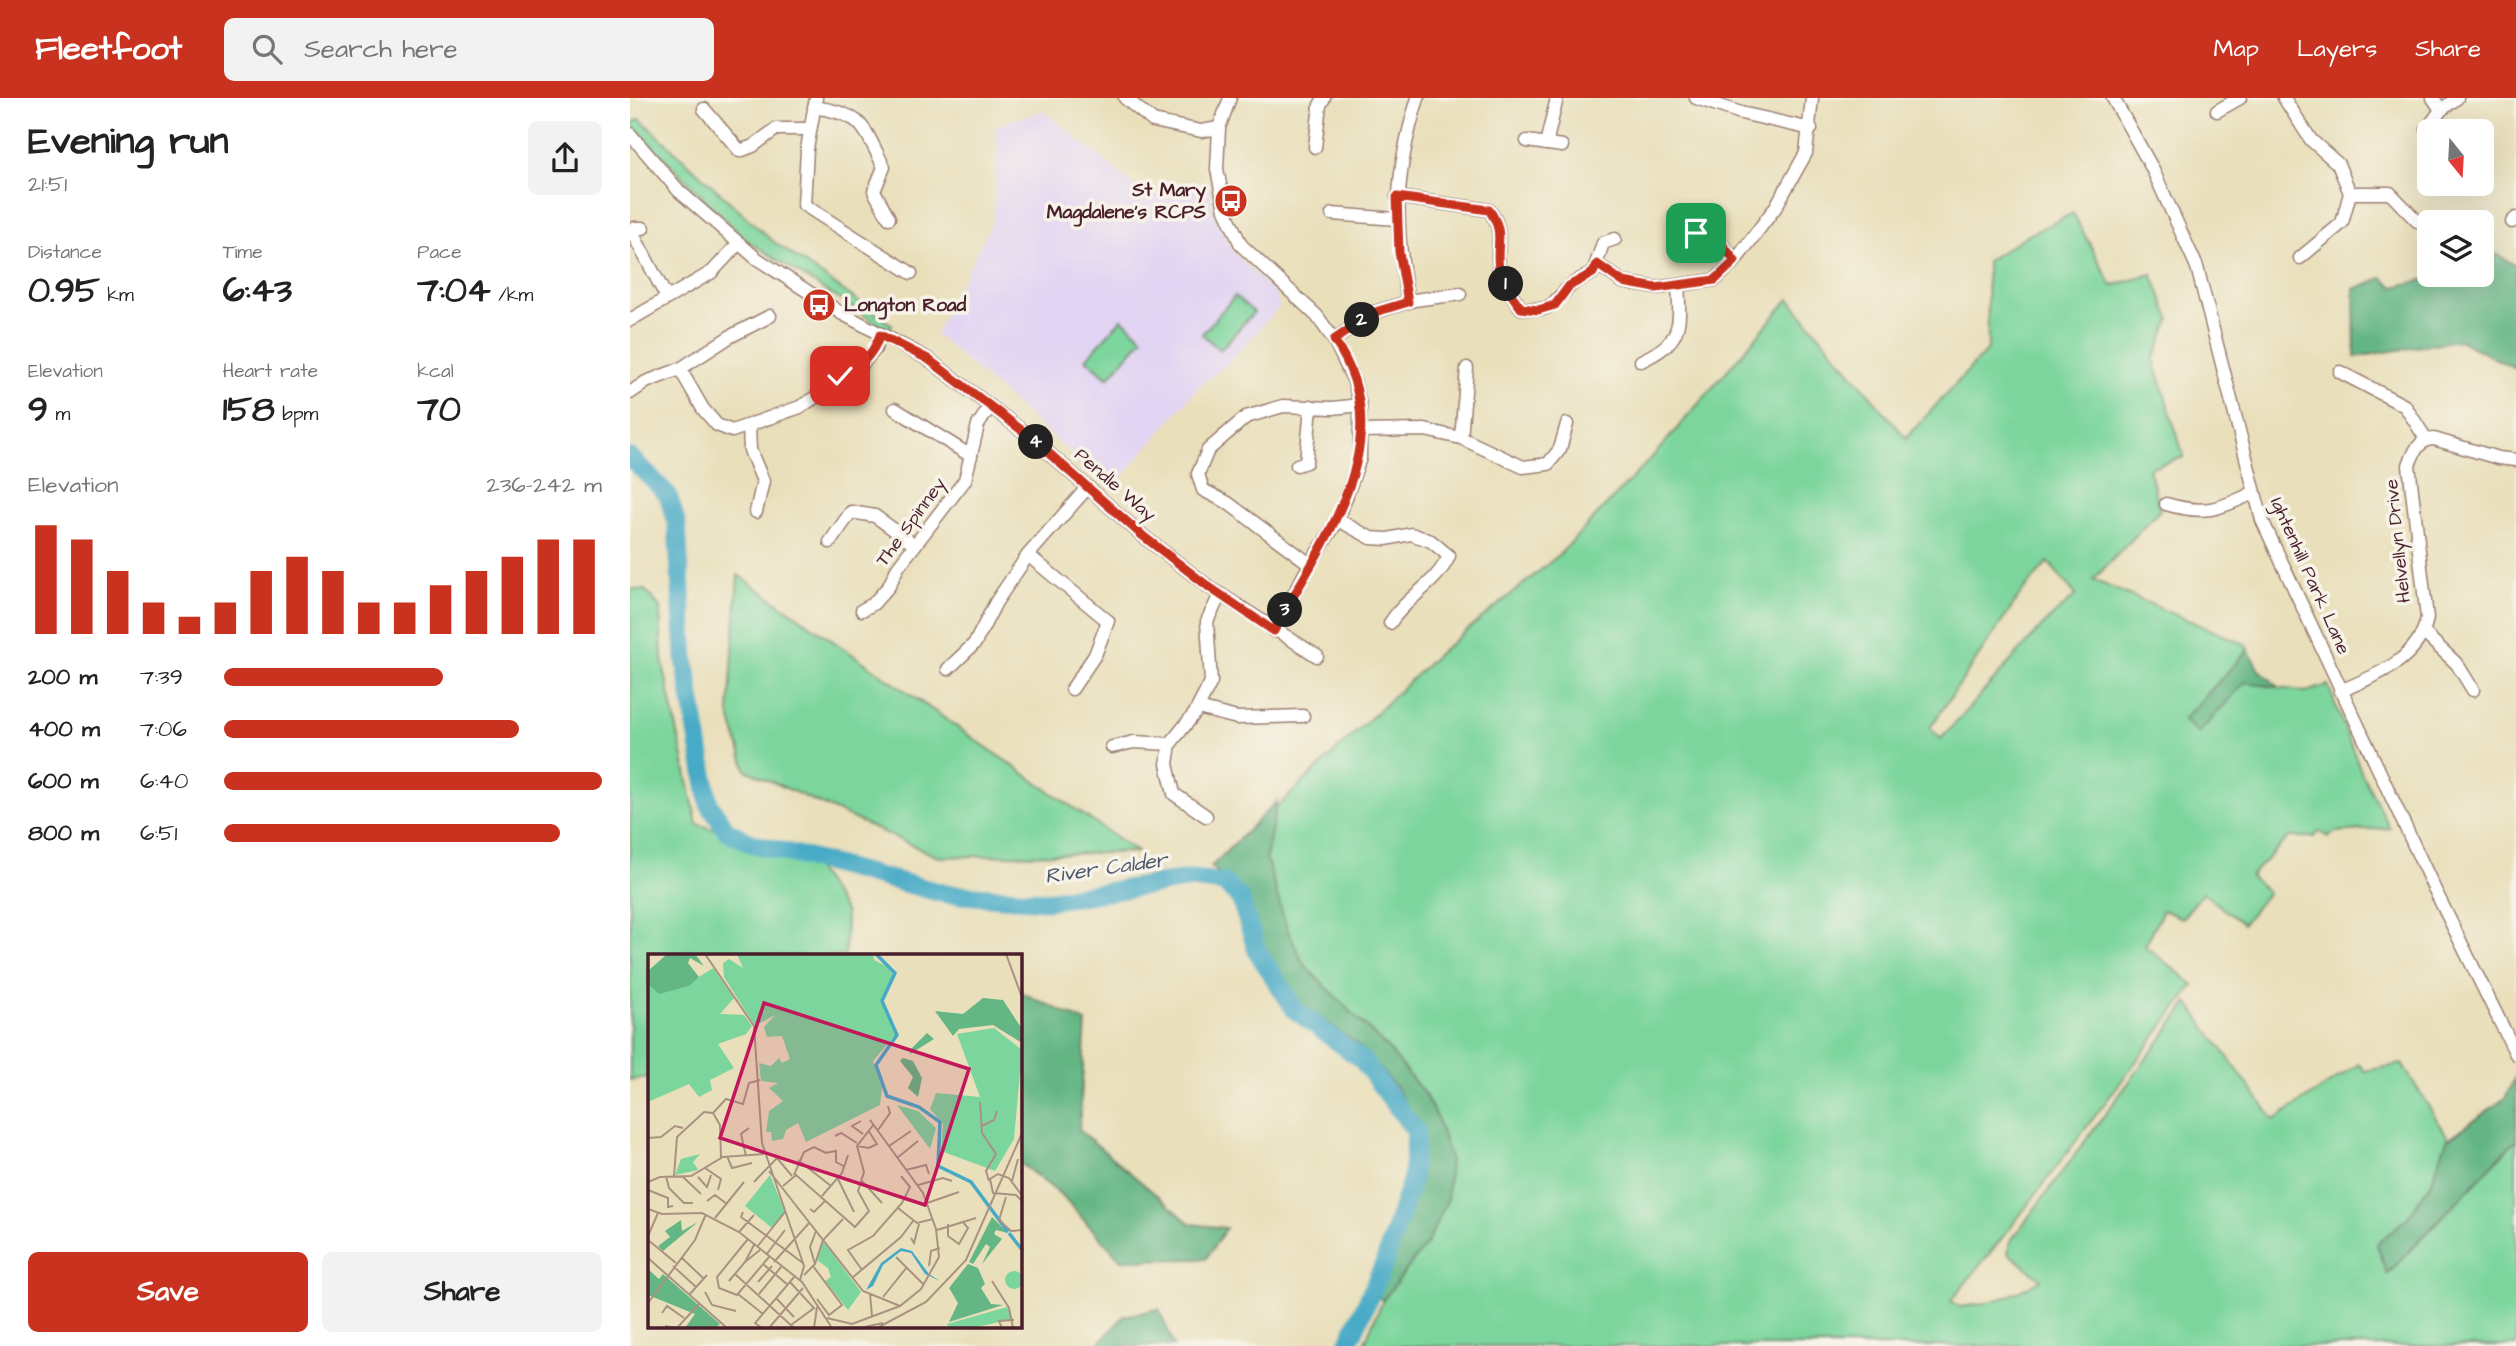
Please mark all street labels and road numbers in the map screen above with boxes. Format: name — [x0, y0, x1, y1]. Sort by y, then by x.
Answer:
street label: Pendle Way — [1068, 442, 1162, 529]
street label: The Spinney — [869, 471, 954, 573]
street label: Helvellyn Drive — [2378, 478, 2419, 604]
street label: Ightenhill Park Lane — [2262, 493, 2357, 659]

